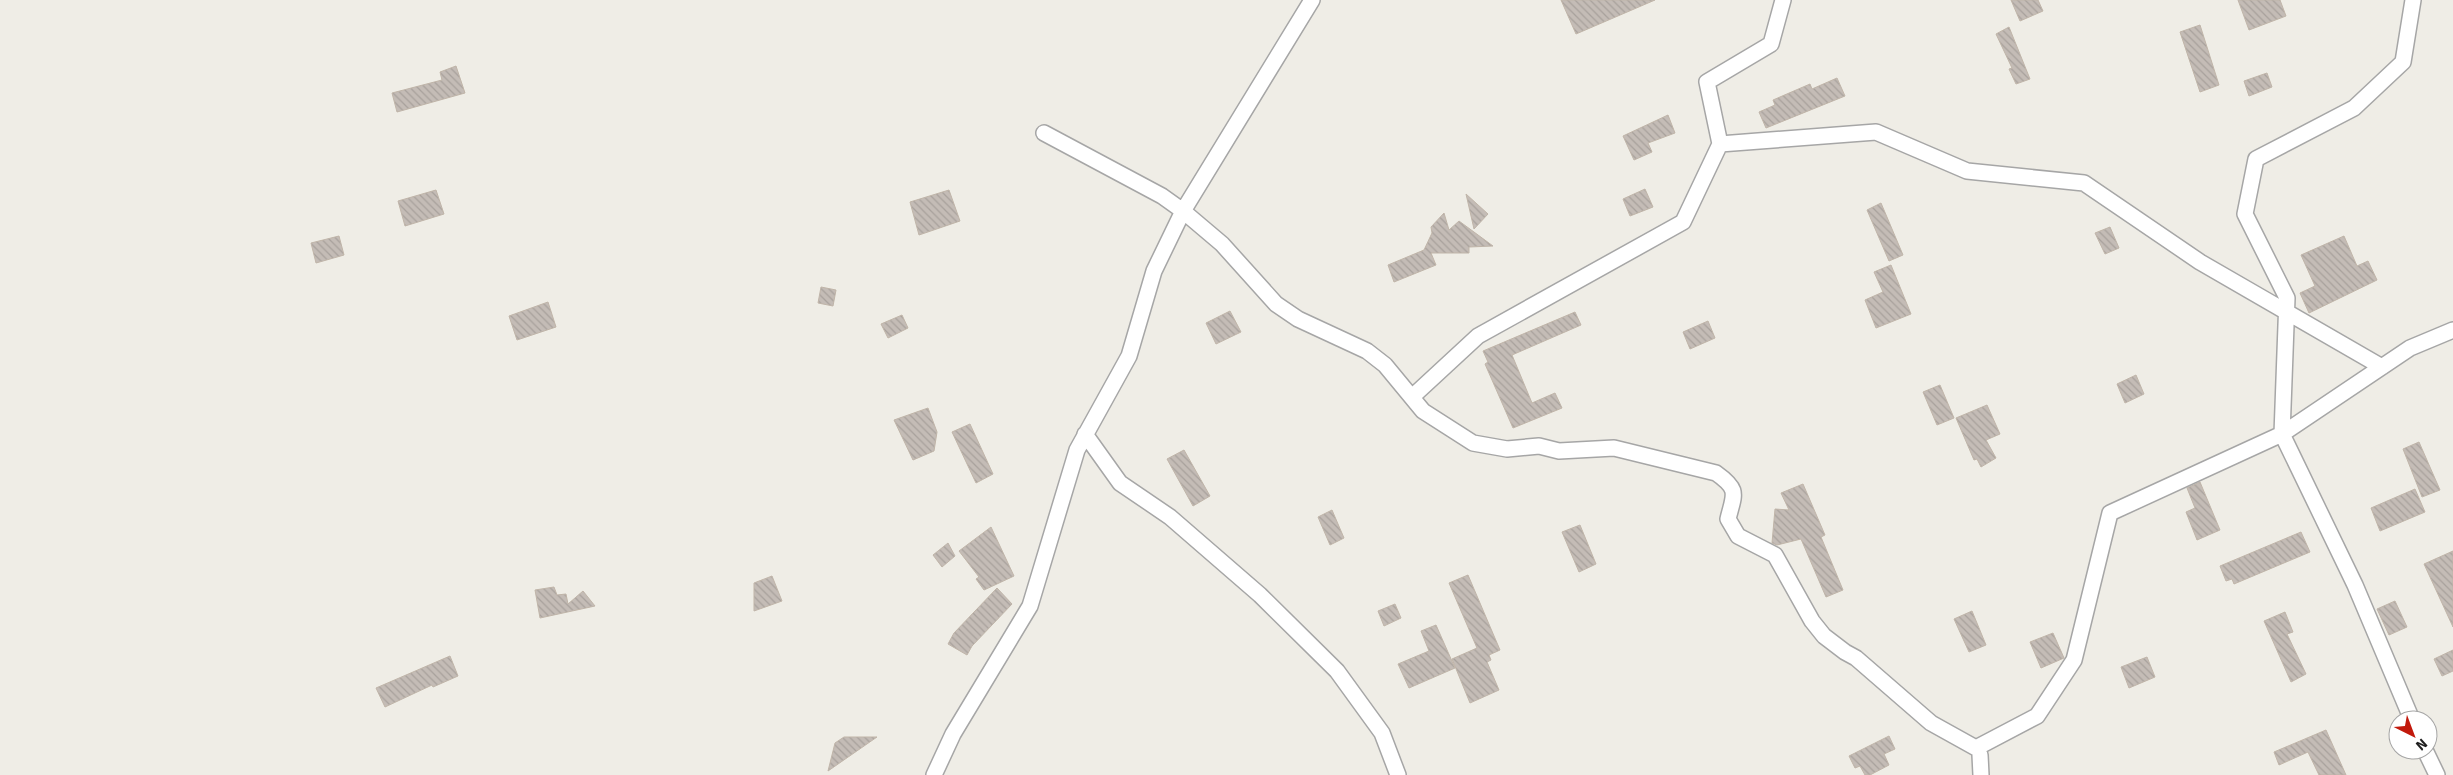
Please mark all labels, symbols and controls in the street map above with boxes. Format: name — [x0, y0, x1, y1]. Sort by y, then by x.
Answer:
north arrow — [2388, 710, 2438, 760]
text: N — [2412, 735, 2431, 754]

